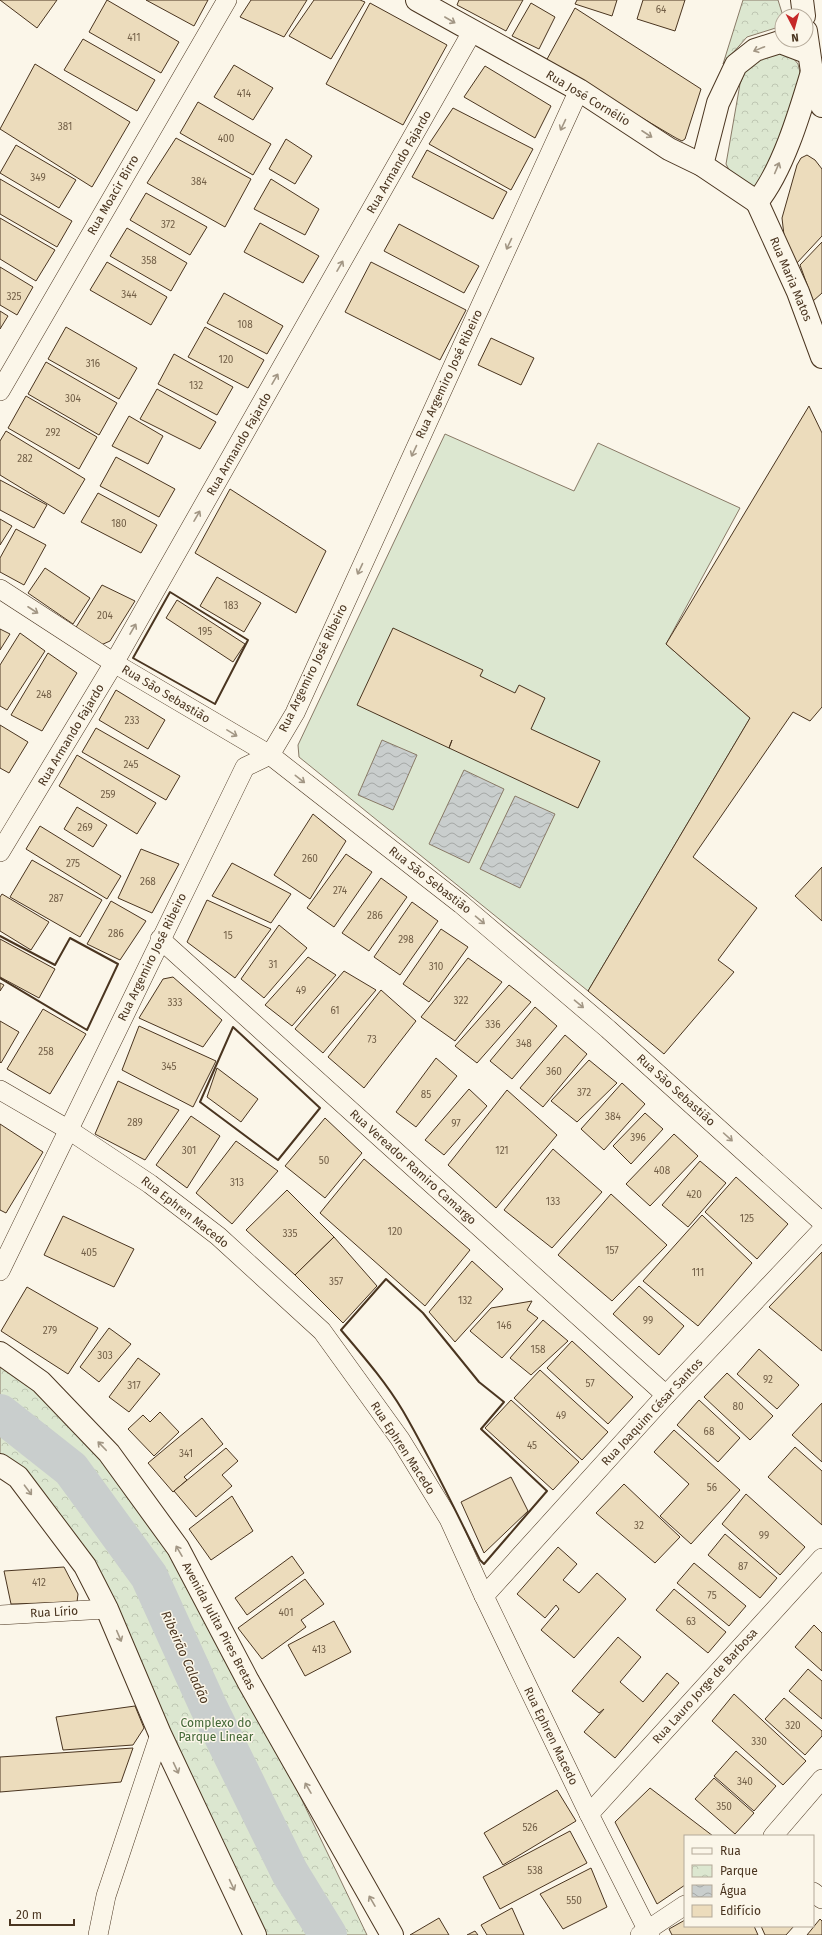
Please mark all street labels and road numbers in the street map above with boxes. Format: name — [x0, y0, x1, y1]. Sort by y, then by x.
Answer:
street label: Rua José Cornélio — [543, 67, 633, 129]
street label: Rua Armando Fajardo — [364, 108, 434, 216]
street label: Rua Moacir Birro — [84, 152, 142, 238]
street label: Rua Maria Matos — [767, 235, 815, 324]
street label: Rua Argemiro José Ribeiro — [413, 307, 485, 441]
street label: Rua Armando Fajardo — [204, 390, 274, 498]
street label: Rua Argemiro José Ribeiro — [276, 602, 350, 734]
street label: Rua São Sebastião — [119, 662, 213, 726]
street label: Rua Armando Fajardo — [35, 681, 107, 789]
street label: Rua São Sebastião — [386, 844, 474, 916]
street label: Rua Argemiro José Ribeiro — [115, 891, 189, 1023]
street label: Rua São Sebastião — [634, 1051, 718, 1129]
street label: Rua Vereador Ramiro Camargo — [347, 1106, 479, 1228]
street label: Rua Ephren Macedo — [138, 1173, 232, 1251]
street label: Rua Joaquim César Santos — [599, 1355, 706, 1469]
street label: Rua Ephren Macedo — [368, 1399, 438, 1497]
street label: Avenida Julita Pires Bretas — [179, 1560, 259, 1692]
street label: Rua Lírio — [30, 1604, 78, 1620]
street label: Rua Lauro Jorge de Barbosa — [650, 1626, 760, 1746]
street label: Rua Ephren Macedo — [521, 1685, 581, 1787]

